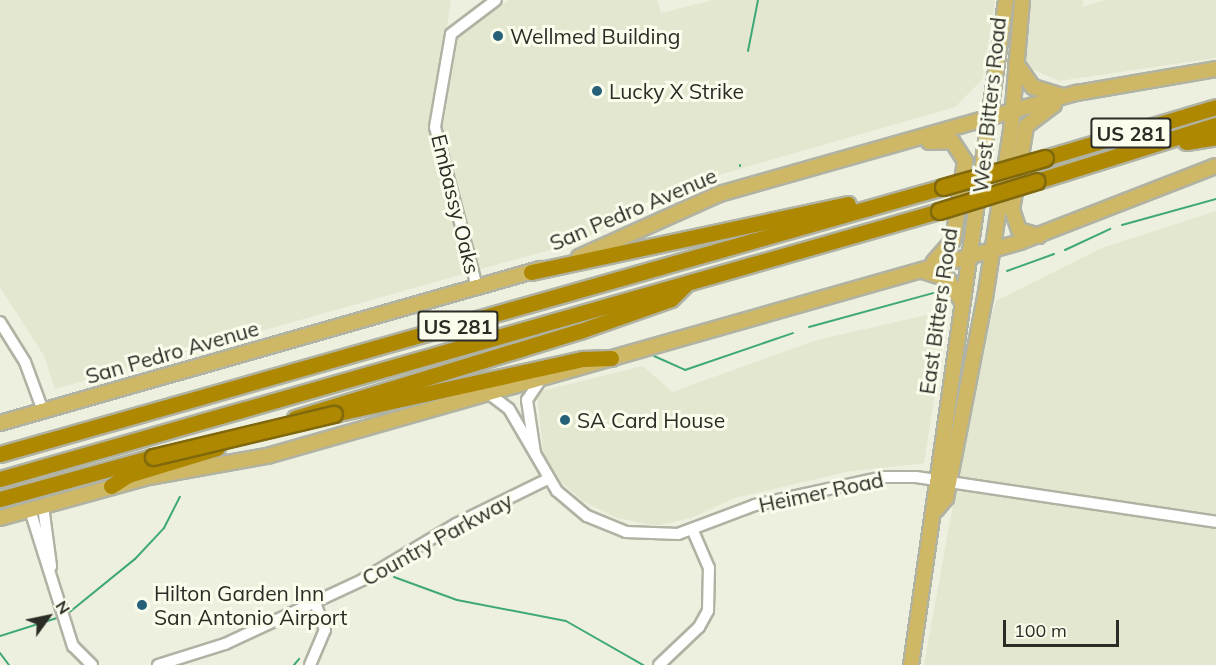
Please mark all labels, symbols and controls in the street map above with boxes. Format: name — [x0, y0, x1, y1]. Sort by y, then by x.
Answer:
street label: West Bitters Road — [967, 16, 1011, 194]
place label: Wellmed Building — [510, 23, 680, 49]
marker: Wellmed Building — [491, 29, 505, 43]
place label: Lucky X Strike — [609, 78, 744, 104]
marker: Lucky X Strike — [590, 84, 604, 98]
road number: US 281 — [1089, 116, 1173, 150]
street label: Embassy Oaks — [426, 132, 486, 276]
street label: San Pedro Avenue — [546, 162, 720, 256]
street label: East Bitters Road — [914, 226, 962, 396]
road number: US 281 — [416, 309, 500, 343]
street label: San Pedro Avenue — [83, 315, 261, 389]
place label: SA Card House — [577, 407, 725, 433]
marker: SA Card House — [558, 413, 572, 427]
street label: Heimer Road — [756, 466, 886, 518]
street label: Country Parkway — [358, 487, 516, 591]
place label: Hilton Garden Inn San Antonio Airport — [154, 580, 347, 630]
north arrow — [18, 587, 78, 647]
text: N — [51, 597, 75, 618]
marker: Hilton Garden Inn San Antonio Airport — [135, 598, 149, 612]
scale bar — [1006, 608, 1122, 646]
text: 100 m — [1014, 619, 1067, 642]

